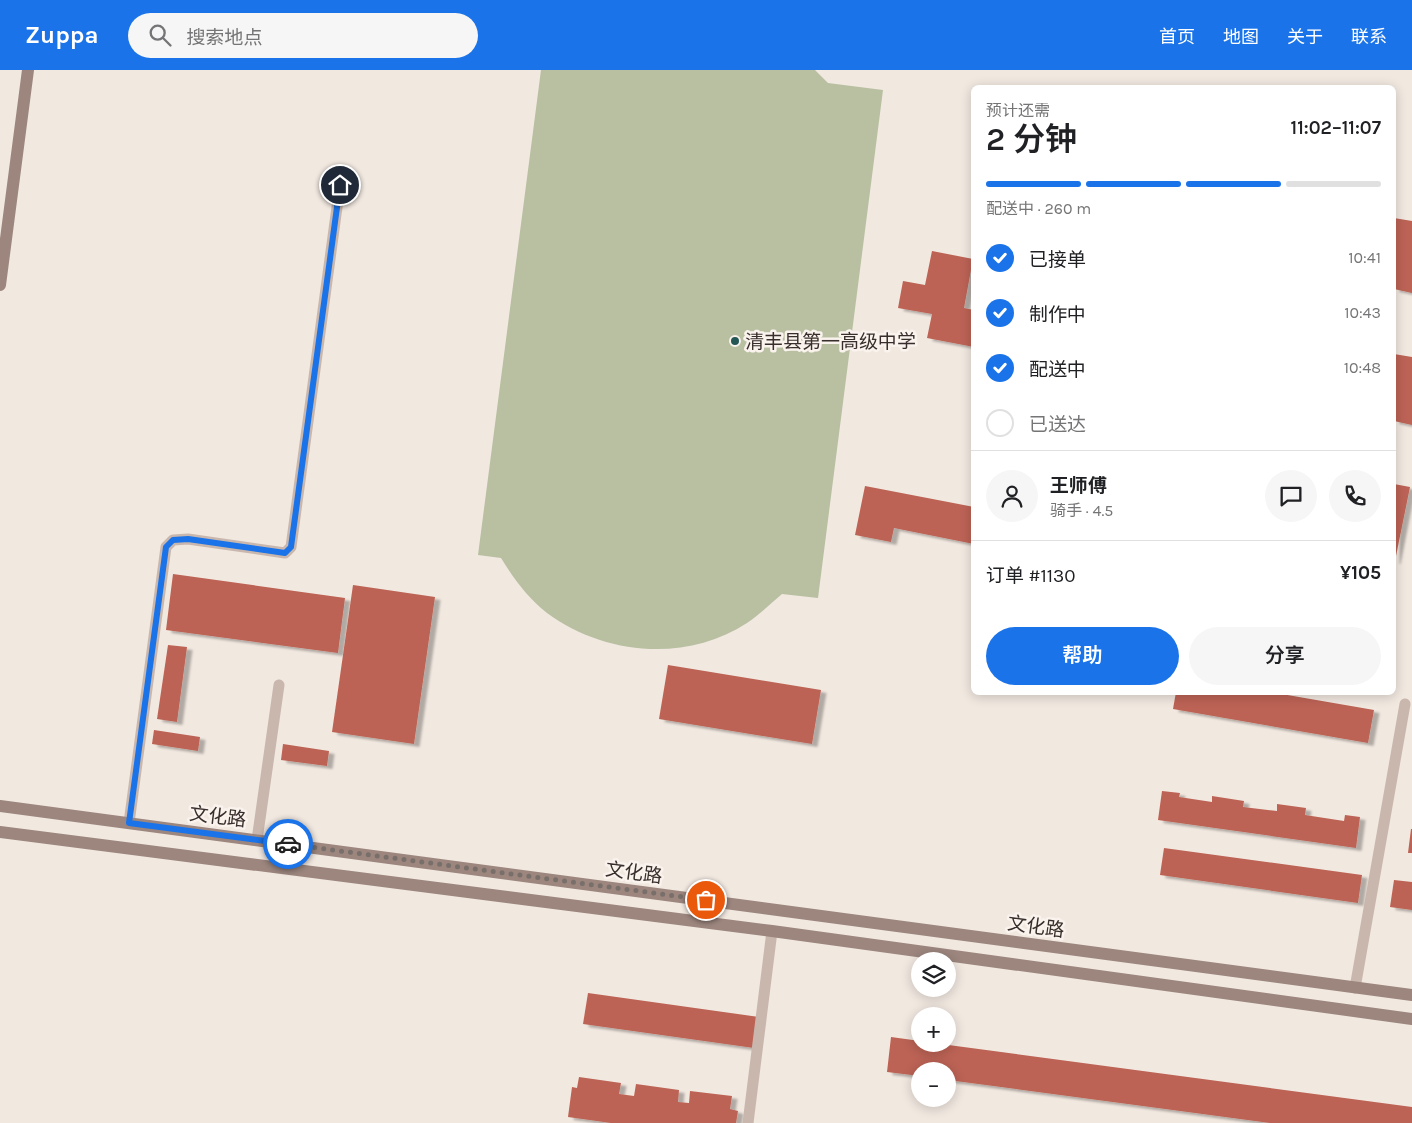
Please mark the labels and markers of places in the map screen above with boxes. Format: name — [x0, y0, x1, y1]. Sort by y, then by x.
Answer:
pin — [319, 164, 361, 206]
place label: 清丰县第一高级中学 — [745, 331, 916, 353]
marker: 清丰县第一高级中学 — [729, 335, 741, 347]
pin — [685, 879, 727, 921]

